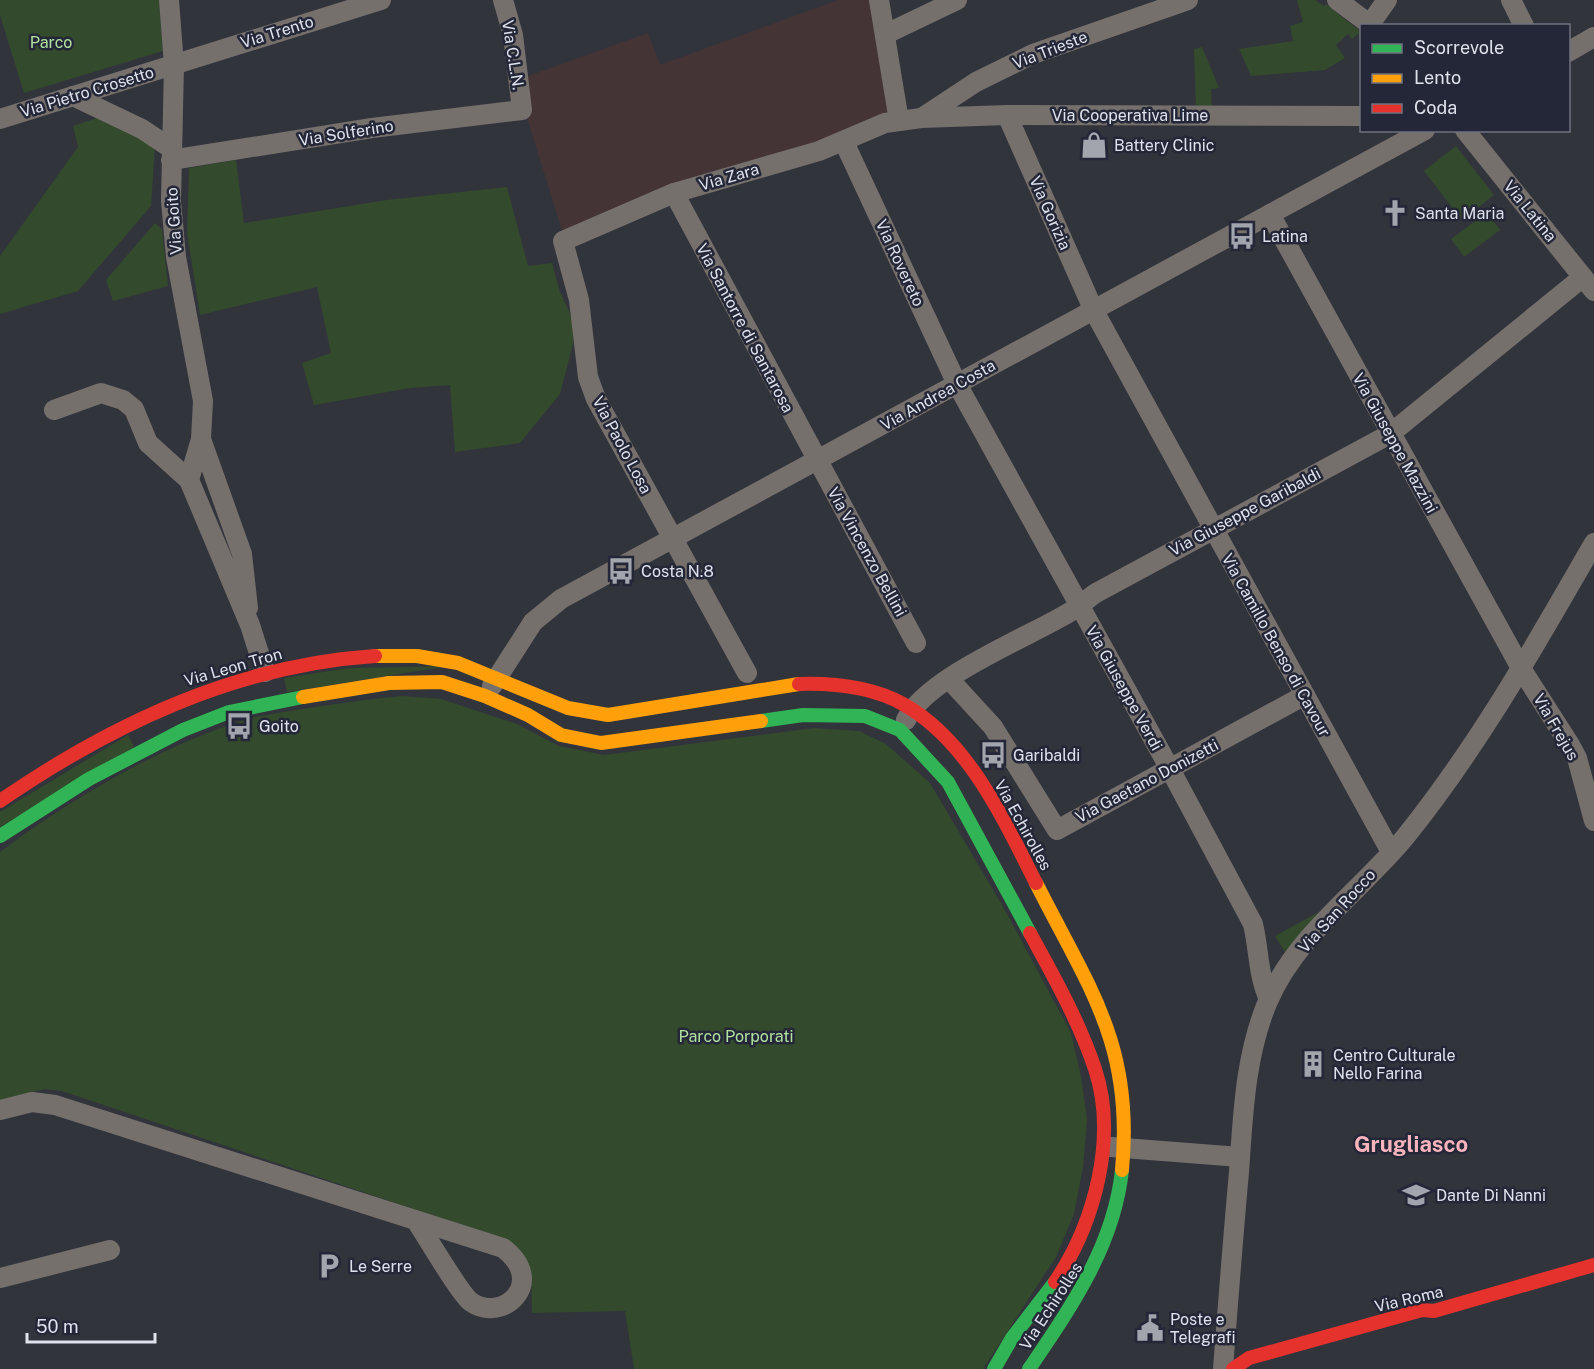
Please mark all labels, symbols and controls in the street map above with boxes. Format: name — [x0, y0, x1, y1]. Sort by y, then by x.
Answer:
street label: Via Trento — [238, 12, 316, 52]
street label: Via C.L.N. — [498, 19, 528, 91]
legend — [1360, 24, 1570, 132]
street label: Via Trieste — [1010, 27, 1090, 73]
park label: Parco — [30, 33, 72, 52]
text: Scorrevole — [1414, 37, 1504, 58]
street label: Via Pietro Crosetto — [18, 63, 156, 121]
text: Lento — [1414, 67, 1461, 88]
text: Coda — [1414, 97, 1457, 118]
street label: Via Cooperativa Lime — [1052, 106, 1208, 125]
street label: Via Solferino — [297, 116, 395, 150]
shop icon: Battery Clinic — [1079, 130, 1109, 160]
place label: Battery Clinic — [1114, 136, 1214, 155]
street label: Via Zara — [697, 159, 761, 195]
street label: Via Gorizia — [1025, 173, 1075, 253]
street label: Via Latina — [1500, 177, 1560, 245]
street label: Via Goito — [162, 187, 186, 255]
church icon: Santa Maria — [1380, 198, 1410, 228]
place label: Santa Maria — [1415, 204, 1504, 223]
street label: Via Rovereto — [872, 217, 928, 309]
bus stop icon: Latina — [1227, 221, 1257, 251]
place label: Latina — [1262, 227, 1308, 246]
street label: Via Santorre di Santarosa — [692, 240, 798, 416]
street label: Via Andrea Costa — [877, 356, 999, 434]
street label: Via Giuseppe Mazzini — [1349, 370, 1441, 516]
street label: Via Paolo Losa — [588, 393, 656, 497]
street label: Via Giuseppe Garibaldi — [1166, 464, 1324, 560]
street label: Via Vincenzo Bellini — [824, 484, 910, 620]
street label: Via Camillo Benso di Cavour — [1218, 550, 1334, 740]
bus stop icon: Costa N.8 — [606, 556, 636, 586]
place label: Costa N.8 — [641, 562, 714, 581]
street label: Via Giuseppe Verdi — [1082, 622, 1166, 754]
street label: Via Leon Tron — [182, 644, 284, 690]
street label: Via Frejus — [1529, 690, 1583, 764]
bus stop icon: Goito — [224, 711, 254, 741]
place label: Goito — [259, 717, 299, 736]
street label: Via Gaetano Donizetti — [1072, 735, 1222, 827]
bus stop icon: Garibaldi — [978, 740, 1008, 770]
place label: Garibaldi — [1013, 746, 1080, 765]
street label: Via Echirolles — [990, 776, 1056, 874]
street label: Via San Rocco — [1294, 865, 1380, 957]
park label: Parco Porporati — [678, 1027, 794, 1046]
place label: Centro Culturale Nello Farina — [1333, 1046, 1456, 1083]
building icon: Centro Culturale Nello Farina — [1298, 1049, 1328, 1079]
district label: Grugliasco — [1354, 1131, 1468, 1157]
school or university icon: Dante Di Nanni — [1401, 1180, 1431, 1210]
place label: Dante Di Nanni — [1436, 1186, 1546, 1205]
parking icon: Le Serre — [314, 1251, 344, 1281]
place label: Le Serre — [349, 1257, 412, 1276]
street label: Via Echirolles — [1016, 1259, 1086, 1353]
street label: Via Roma — [1373, 1282, 1445, 1316]
scale bar — [27, 1306, 154, 1344]
place label: Poste e Telegrafi — [1170, 1310, 1236, 1347]
public building icon: Poste e Telegrafi — [1135, 1313, 1165, 1343]
text: 50 m — [36, 1316, 79, 1337]

